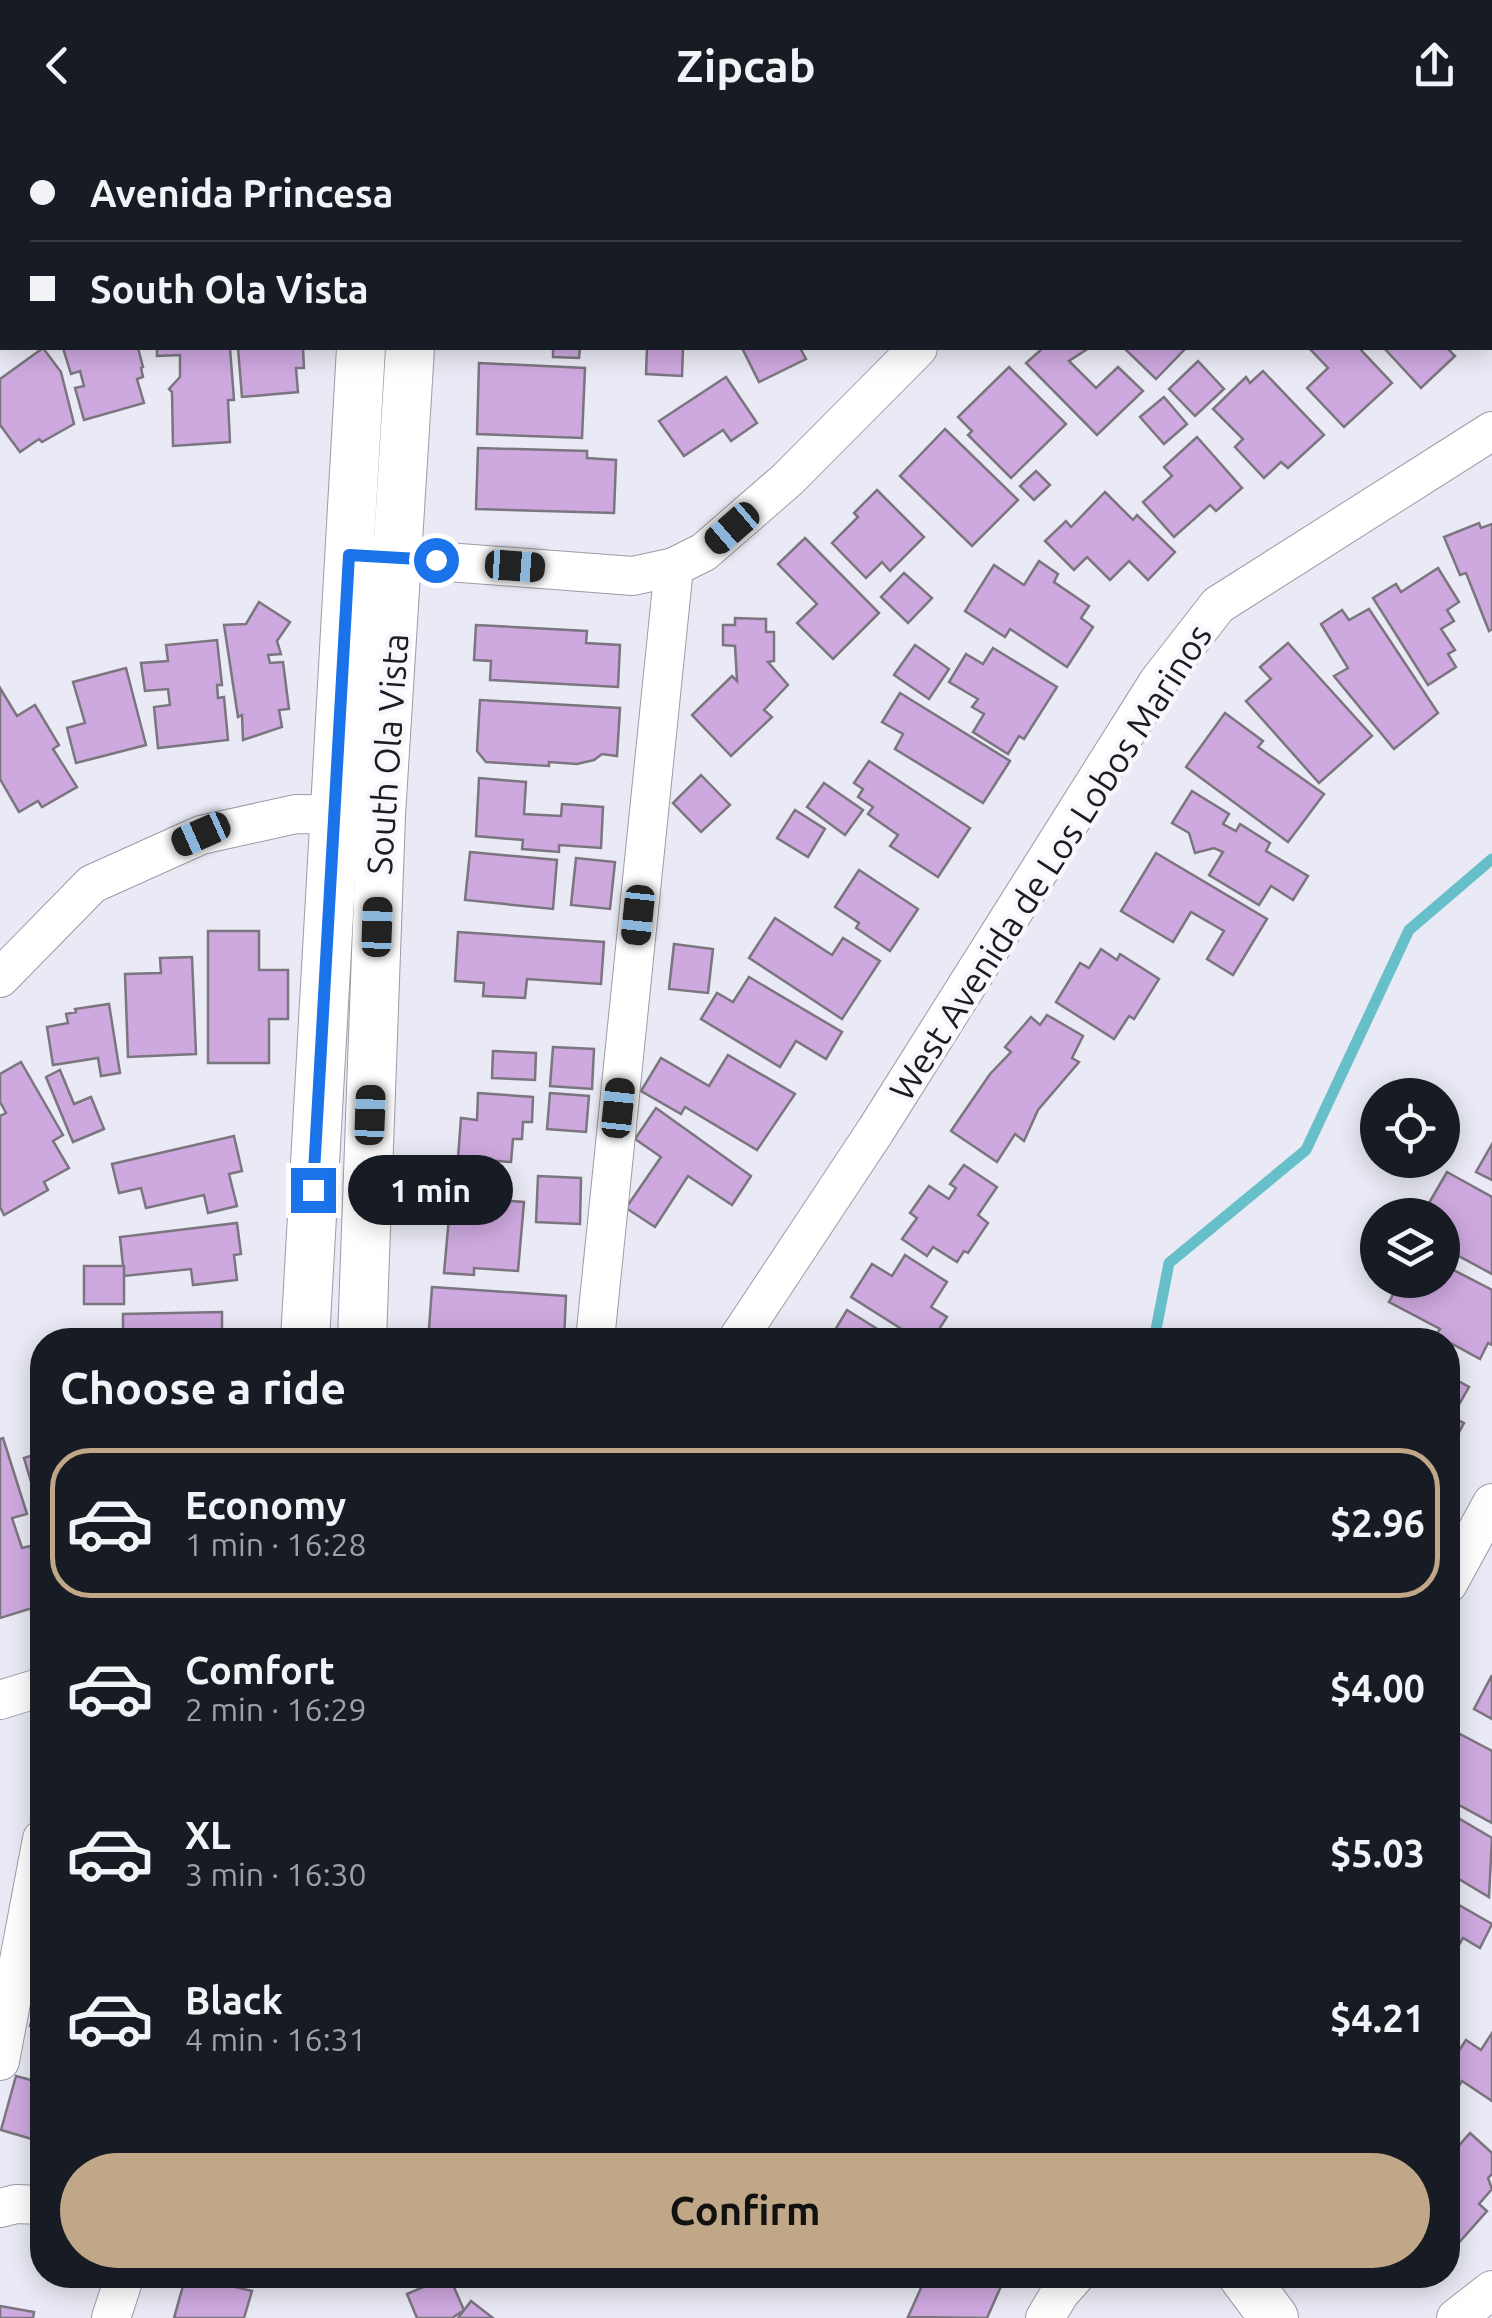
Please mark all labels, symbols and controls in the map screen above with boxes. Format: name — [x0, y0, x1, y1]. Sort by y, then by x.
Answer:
icon: back — [30, 38, 85, 93]
icon: share — [1407, 38, 1462, 93]
text: Zipcab — [676, 40, 816, 91]
text: Avenida Princesa — [90, 172, 393, 214]
text: South Ola Vista — [90, 268, 369, 310]
car — [700, 497, 764, 559]
route start — [414, 538, 459, 583]
car — [484, 549, 546, 583]
street label: West Avenida de Los Lobos Marinos — [881, 617, 1219, 1107]
street label: South Ola Vista — [359, 632, 415, 876]
car — [167, 808, 235, 860]
car — [620, 884, 656, 946]
car — [361, 896, 393, 958]
car — [600, 1077, 636, 1139]
map controls — [1360, 1078, 1460, 1298]
button: locate — [1360, 1078, 1460, 1178]
car — [354, 1084, 386, 1146]
callout: 1 min — [348, 1155, 513, 1225]
route end — [291, 1168, 336, 1213]
text: 1 min — [390, 1172, 471, 1208]
button: layers — [1360, 1198, 1460, 1298]
text: Choose a ride — [60, 1362, 346, 1413]
icon: car — [65, 1478, 155, 1568]
text: Economy — [185, 1484, 346, 1526]
text: $2.96 — [1330, 1502, 1425, 1544]
text: 1 min · 16:28 — [185, 1526, 367, 1562]
icon: car — [65, 1643, 155, 1733]
text: Comfort — [185, 1649, 335, 1691]
text: $4.00 — [1330, 1667, 1425, 1709]
text: 2 min · 16:29 — [185, 1691, 367, 1727]
icon: car — [65, 1808, 155, 1898]
text: XL — [185, 1814, 231, 1856]
text: $5.03 — [1330, 1832, 1425, 1874]
text: 3 min · 16:30 — [185, 1856, 367, 1892]
icon: car — [65, 1973, 155, 2063]
text: Black — [185, 1979, 283, 2021]
text: $4.21 — [1330, 1997, 1425, 2039]
text: 4 min · 16:31 — [185, 2021, 367, 2057]
button: Confirm — [60, 2153, 1430, 2268]

